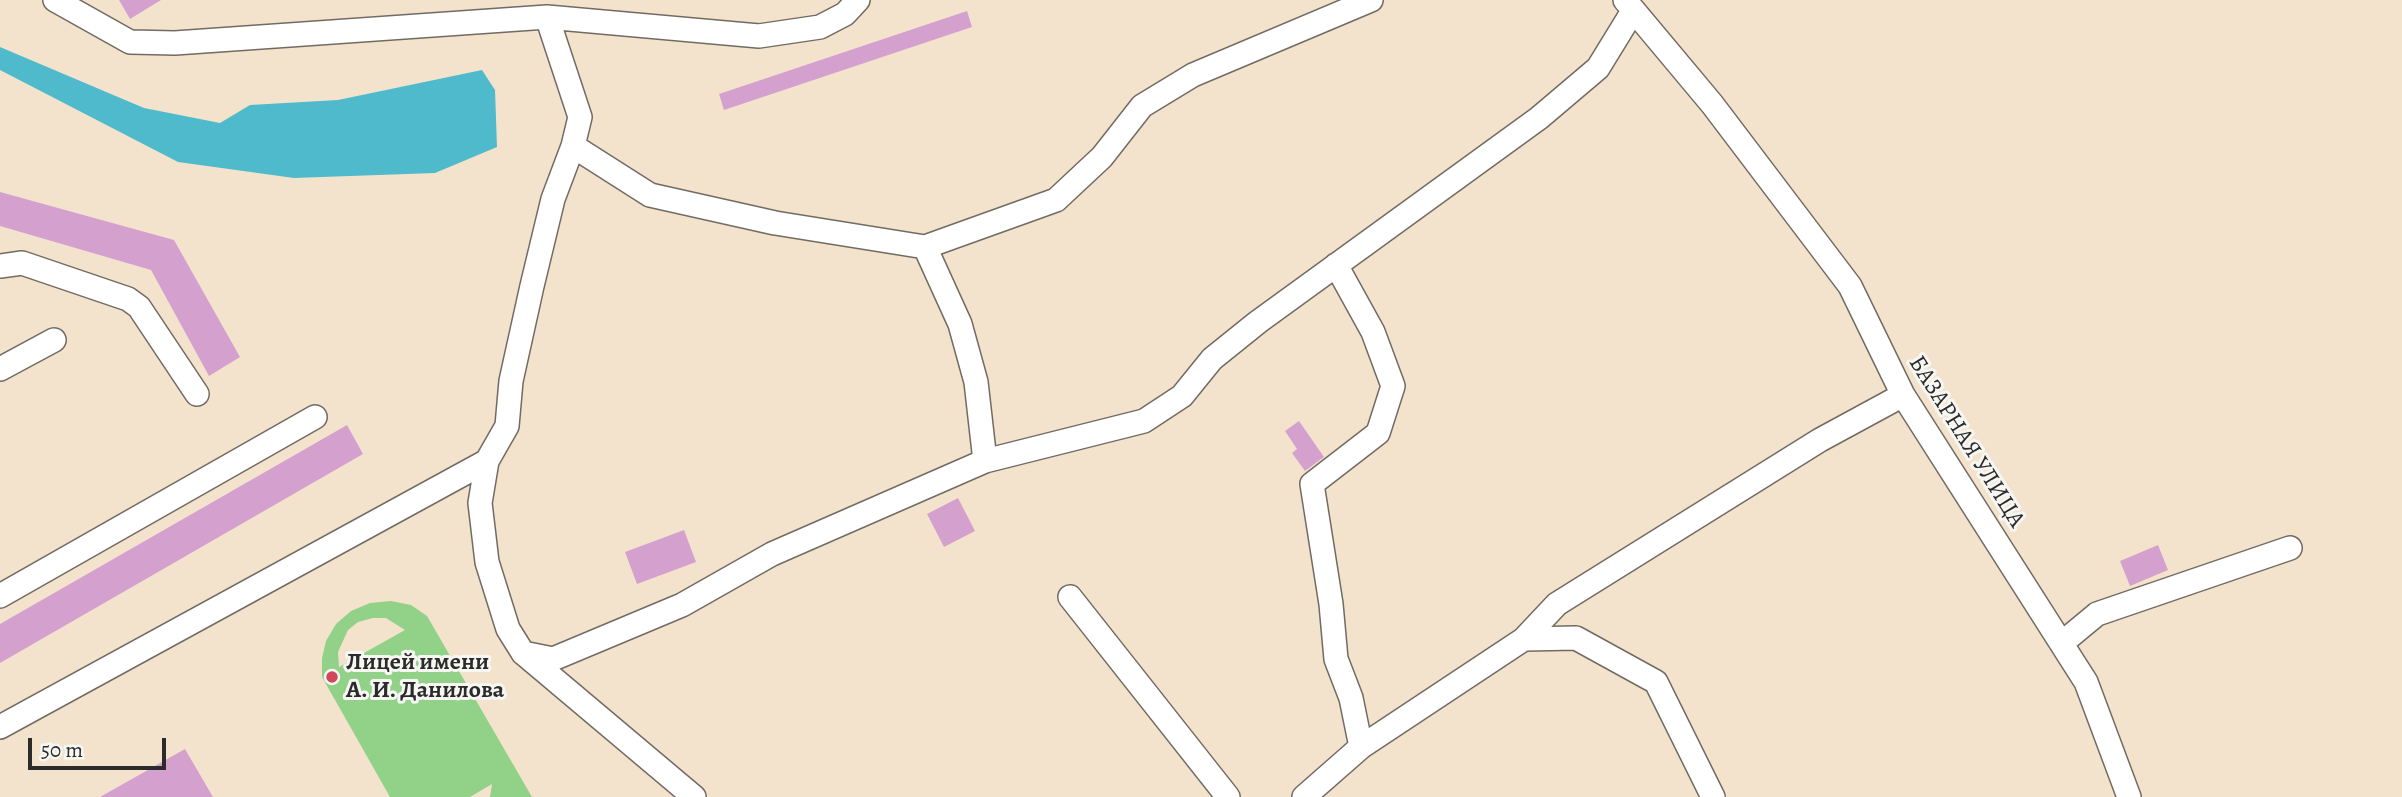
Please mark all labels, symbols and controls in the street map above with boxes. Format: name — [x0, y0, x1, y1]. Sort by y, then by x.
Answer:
street label: БАЗАРНАЯ УЛИЦА — [1902, 351, 2030, 533]
place label: Лицей имени А. И. Данилова — [346, 649, 504, 705]
marker: Лицей имени А. И. Данилова — [324, 669, 340, 685]
scale bar — [32, 724, 170, 768]
text: 50 m — [41, 736, 83, 764]

